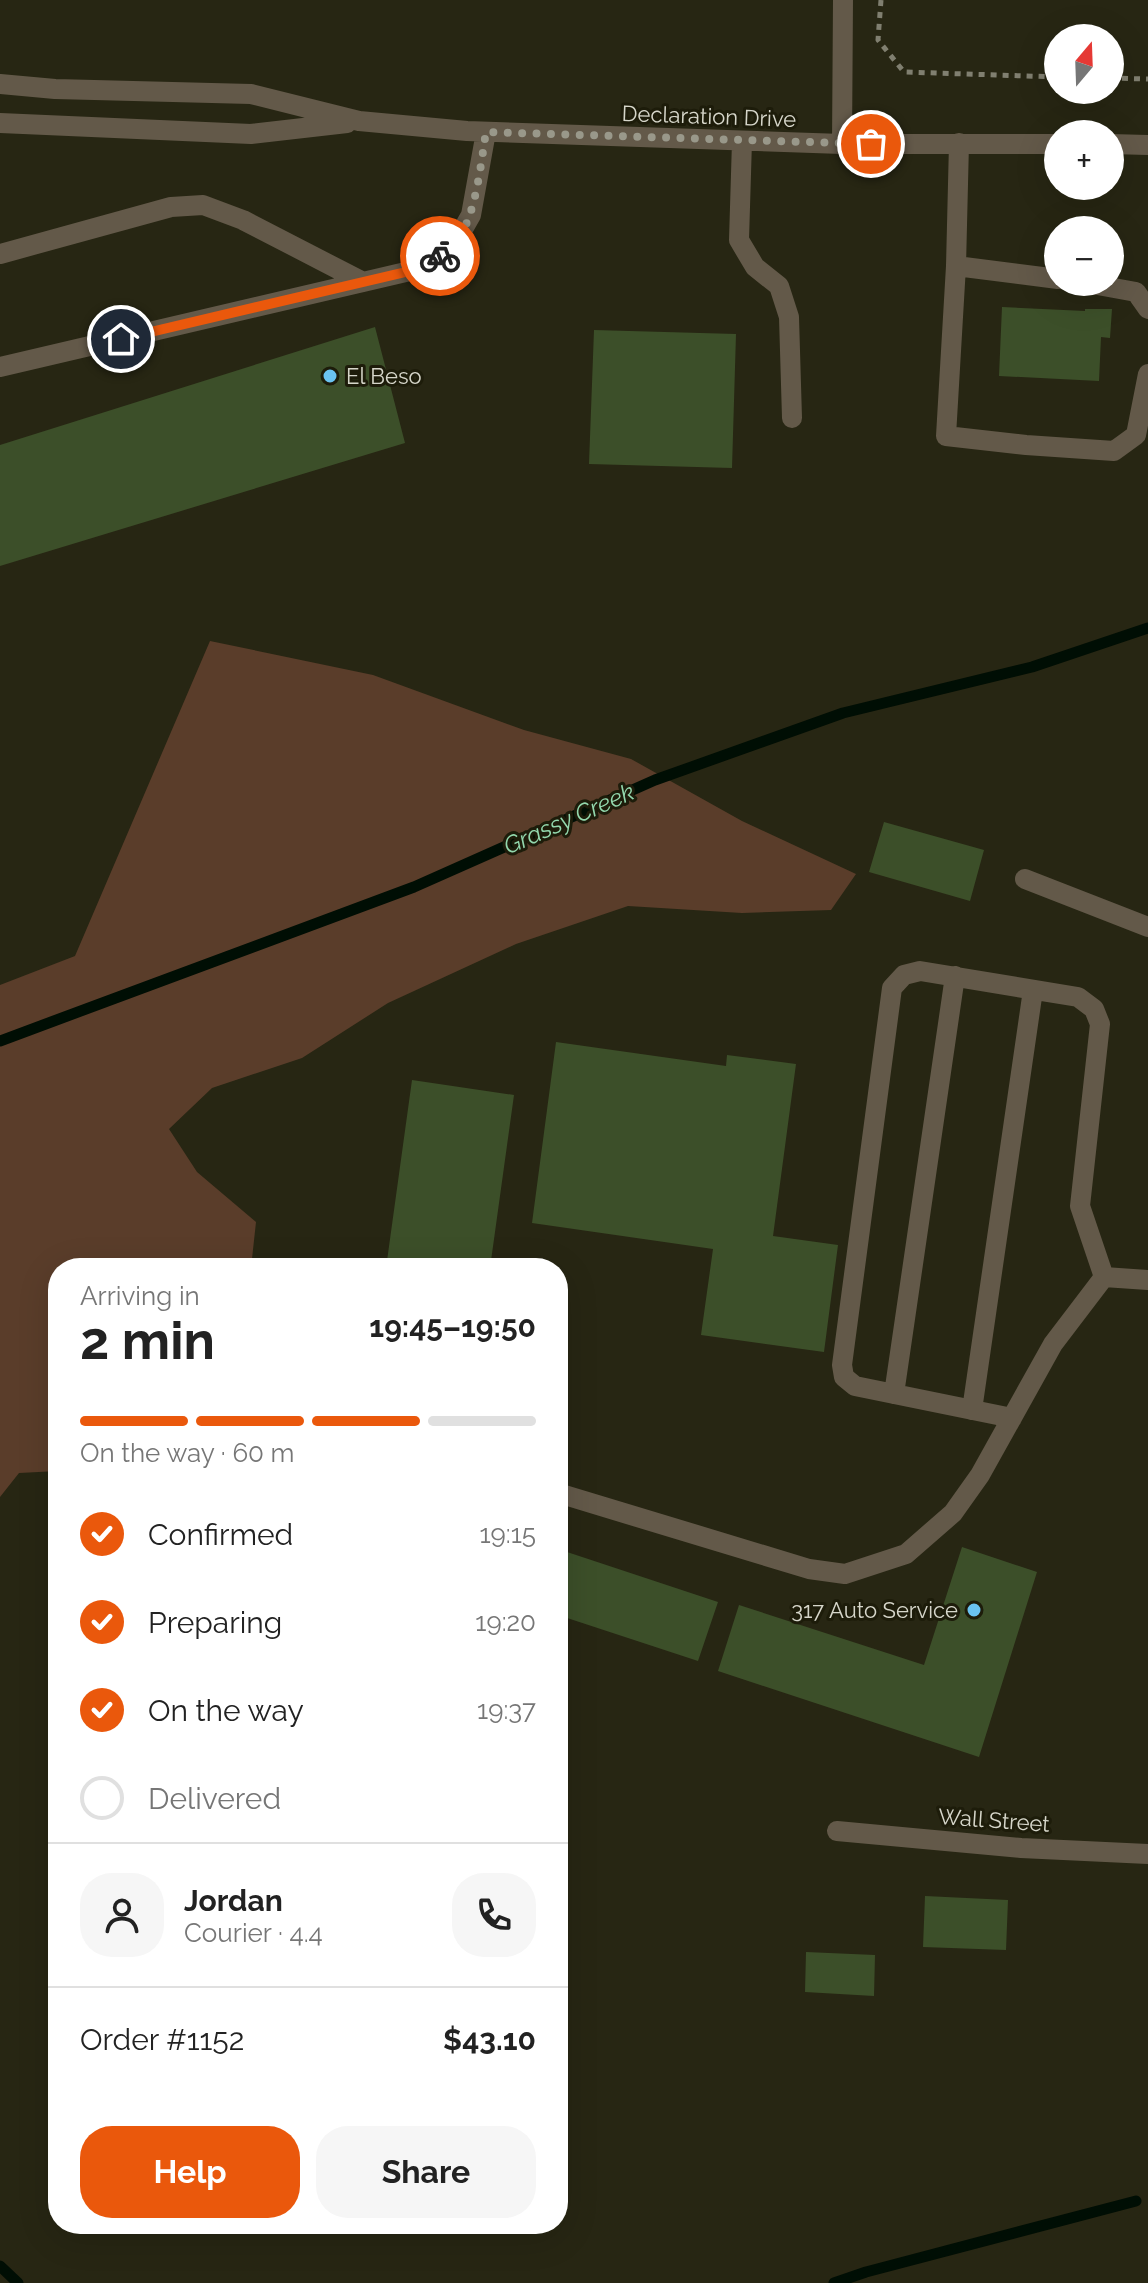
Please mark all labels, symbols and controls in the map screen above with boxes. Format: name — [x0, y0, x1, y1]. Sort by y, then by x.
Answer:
north arrow — [1044, 24, 1124, 104]
map controls — [1044, 24, 1124, 296]
street label: Declaration Drive — [621, 100, 797, 132]
pin — [837, 110, 905, 178]
button: + — [1044, 120, 1124, 200]
icon: bag — [849, 122, 893, 166]
courier — [400, 216, 480, 296]
button: − — [1044, 216, 1124, 296]
icon: bike — [418, 234, 462, 278]
pin — [87, 305, 155, 373]
icon: home — [99, 317, 143, 361]
place label: El Beso — [346, 363, 422, 389]
marker: El Beso — [321, 367, 339, 385]
water label: Grassy Creek — [499, 777, 639, 860]
text: Arriving in — [80, 1281, 200, 1311]
text: 19:45–19:50 — [369, 1309, 536, 1344]
text: 2 min — [80, 1310, 215, 1371]
text: On the way · 60 m — [80, 1438, 295, 1468]
icon: check — [80, 1512, 124, 1556]
text: Confirmed — [148, 1517, 293, 1552]
text: 19:15 — [479, 1519, 536, 1549]
place label: 317 Auto Service — [791, 1597, 958, 1623]
icon: check — [80, 1600, 124, 1644]
marker: 317 Auto Service — [965, 1601, 983, 1619]
text: Preparing — [148, 1605, 282, 1640]
text: 19:20 — [475, 1607, 536, 1637]
icon: check — [80, 1688, 124, 1732]
text: On the way — [148, 1693, 304, 1728]
text: 19:37 — [477, 1695, 536, 1725]
text: Delivered — [148, 1781, 281, 1816]
street label: Wall Street — [937, 1803, 1051, 1837]
button: person — [80, 1873, 164, 1957]
button: phone — [452, 1873, 536, 1957]
text: Jordan — [184, 1883, 283, 1918]
text: Courier · 4.4 — [184, 1918, 323, 1948]
text: Order #1152 — [80, 2022, 244, 2057]
text: $43.10 — [443, 2022, 536, 2057]
button: Help — [80, 2126, 300, 2218]
button: Share — [316, 2126, 536, 2218]

